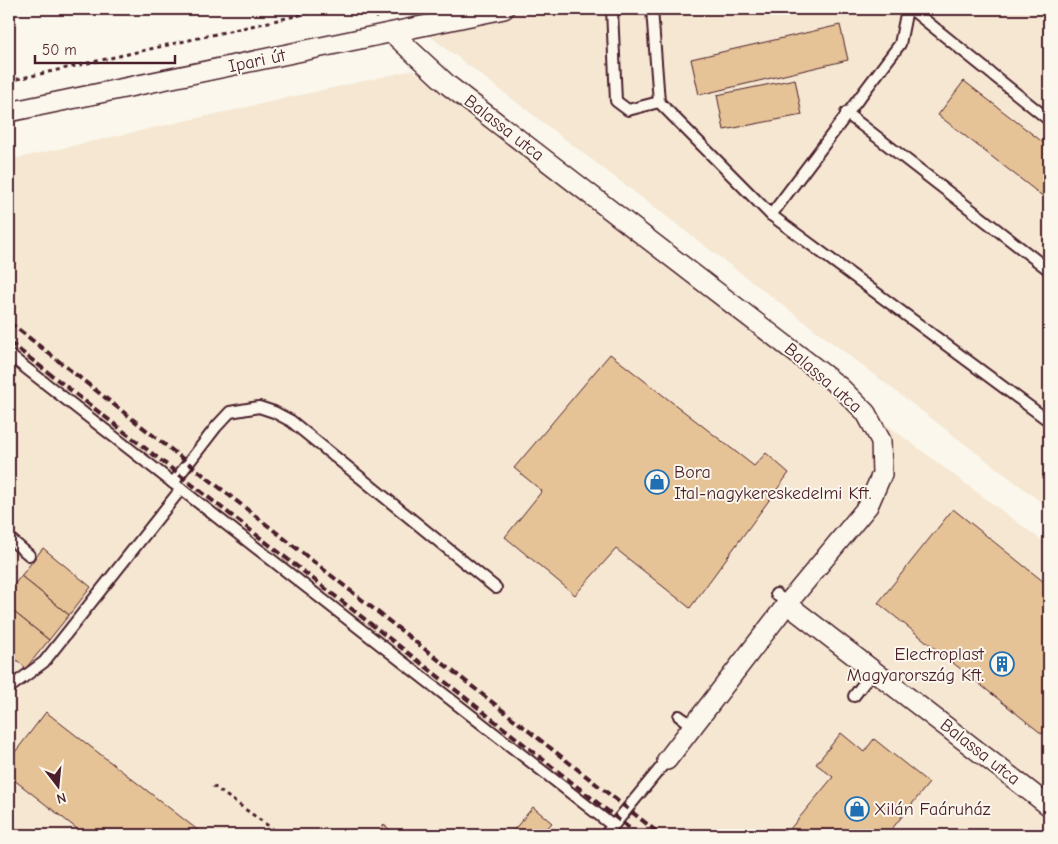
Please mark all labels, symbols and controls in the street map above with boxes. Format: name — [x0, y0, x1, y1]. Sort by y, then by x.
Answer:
scale bar — [35, 32, 175, 64]
text: 50 m — [42, 41, 77, 59]
street label: Ipari út — [227, 45, 288, 77]
street label: Balassa utca — [460, 90, 548, 166]
street label: Balassa utca — [780, 339, 866, 417]
place label: Bora Ital-nagykereskedelmi Kft. — [674, 462, 872, 504]
shop icon: Bora Ital-nagykereskedelmi Kft. — [644, 469, 670, 495]
place label: Electroplast Magyarország Kft. — [847, 644, 985, 686]
building icon: Electroplast Magyarország Kft. — [989, 651, 1015, 677]
street label: Balassa utca — [936, 714, 1024, 790]
north arrow — [32, 762, 82, 812]
text: N — [55, 789, 68, 807]
shop icon: Xilán Faáruház — [844, 796, 870, 822]
place label: Xilán Faáruház — [874, 799, 991, 820]

